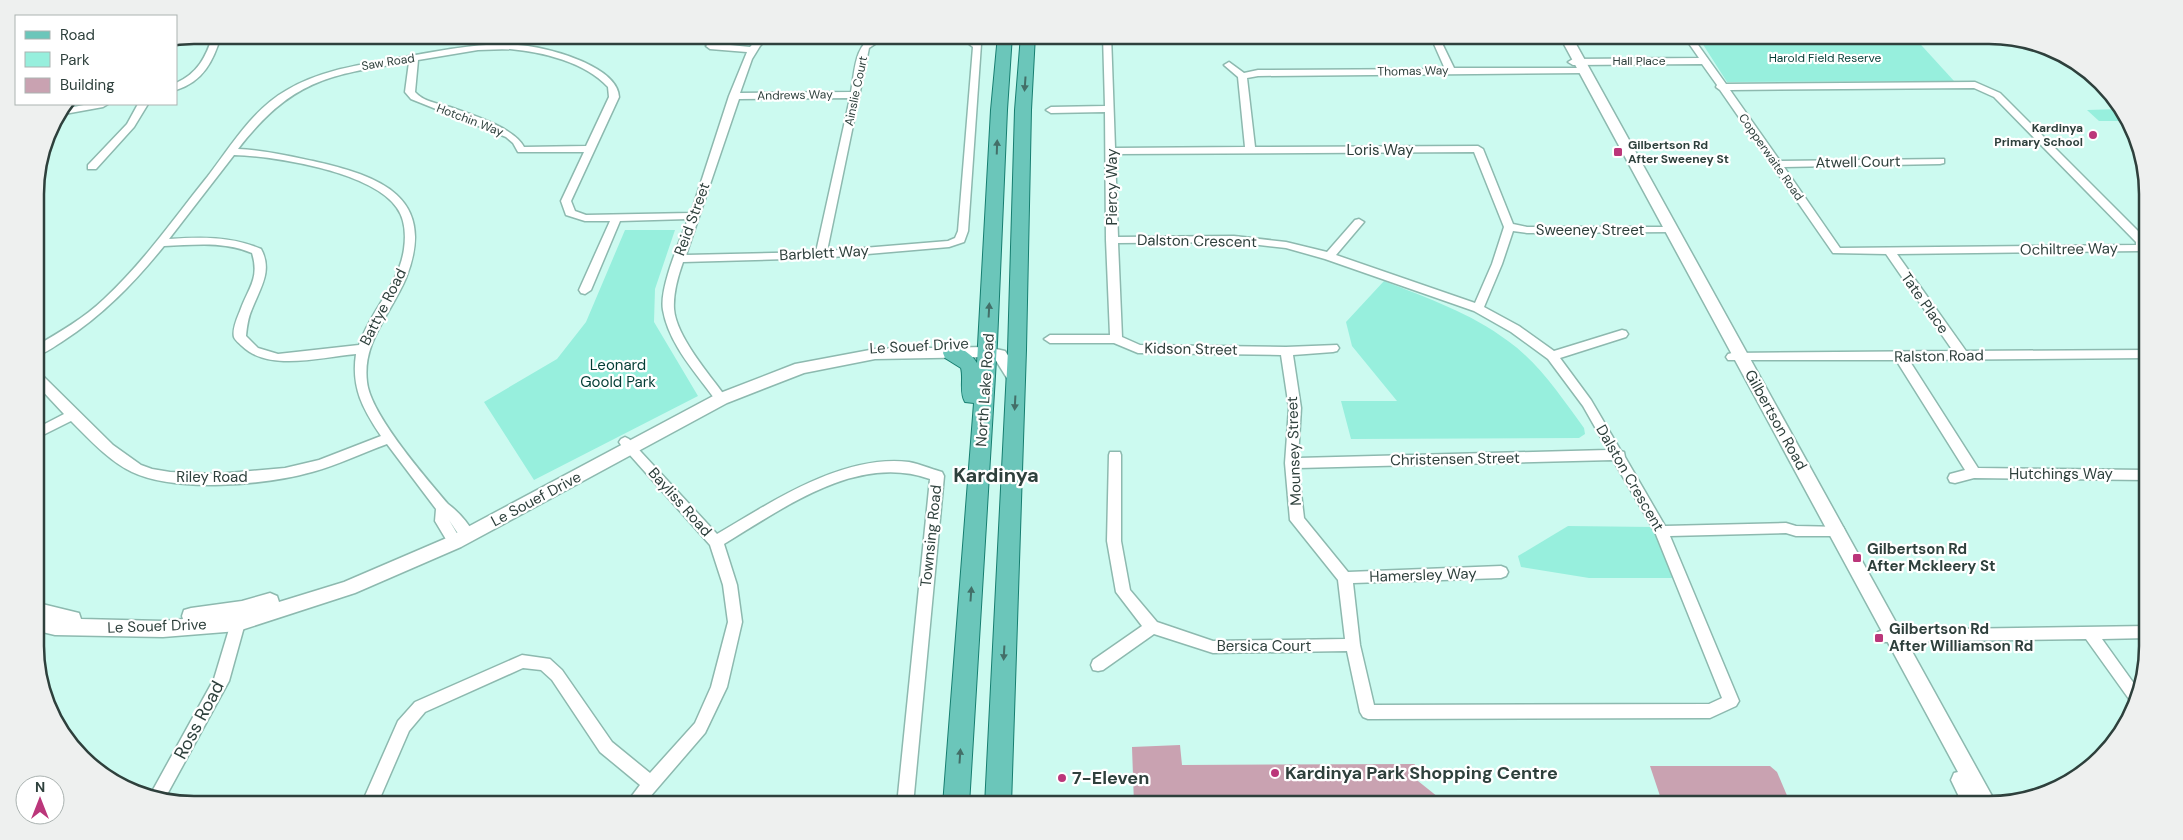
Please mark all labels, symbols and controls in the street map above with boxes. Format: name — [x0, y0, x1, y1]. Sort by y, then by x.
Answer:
legend — [15, 15, 178, 105]
text: Road — [60, 25, 95, 45]
text: Park — [60, 50, 90, 70]
street label: Saw Road — [360, 50, 416, 74]
park label: Harold Field Reserve — [1769, 50, 1881, 66]
street label: Hall Place — [1612, 53, 1666, 69]
street label: Ainslie Court — [841, 54, 871, 127]
street label: Thomas Way — [1377, 62, 1449, 80]
text: Building — [60, 75, 115, 95]
one-way arrow — [1020, 76, 1028, 92]
street label: Andrews Way — [757, 86, 833, 104]
street label: Hotchin Way — [434, 100, 506, 140]
street label: Copperwaite Road — [1735, 110, 1807, 204]
place label: Kardinya Primary School — [1994, 120, 2083, 150]
marker: Kardinya Primary School — [2087, 129, 2099, 141]
place label: Gilbertson Rd After Sweeney St — [1628, 137, 1729, 167]
one-way arrow — [993, 139, 1001, 155]
street label: Loris Way — [1346, 140, 1414, 160]
marker: Gilbertson Rd After Sweeney St — [1612, 146, 1624, 158]
street label: Piercy Way — [1102, 148, 1122, 226]
street label: Atwell Court — [1815, 151, 1901, 173]
street label: Reid Street — [670, 180, 715, 258]
street label: Sweeney Street — [1536, 220, 1644, 240]
street label: Dalston Crescent — [1137, 230, 1257, 252]
street label: Ochiltree Way — [2020, 238, 2119, 260]
street label: Barblett Way — [779, 241, 870, 265]
street label: Battye Road — [355, 265, 411, 349]
street label: Tate Place — [1897, 268, 1953, 338]
one-way arrow — [986, 301, 994, 317]
street label: Le Souef Drive — [869, 333, 969, 359]
street label: North Lake Road — [971, 333, 999, 447]
street label: Kidson Street — [1144, 338, 1238, 360]
street label: Ralston Road — [1894, 345, 1984, 367]
park label: Leonard Goold Park — [580, 355, 656, 392]
street label: Gilbertson Road — [1740, 366, 1812, 474]
one-way arrow — [1010, 396, 1018, 412]
street label: Mounsey Street — [1282, 396, 1306, 506]
street label: Dalston Crescent — [1591, 421, 1669, 535]
street label: Christensen Street — [1390, 448, 1520, 470]
district label: Kardinya — [953, 462, 1039, 488]
street label: Bayliss Road — [644, 463, 716, 541]
street label: Hutchings Way — [2009, 464, 2114, 484]
street label: Riley Road — [176, 467, 248, 487]
street label: Le Souef Drive — [487, 467, 585, 531]
street label: Townsing Road — [916, 484, 946, 588]
place label: Gilbertson Rd After Mckleery St — [1867, 539, 1996, 576]
marker: Gilbertson Rd After Mckleery St — [1851, 552, 1863, 564]
street label: Hamersley Way — [1369, 563, 1478, 587]
one-way arrow — [967, 586, 975, 602]
street label: Le Souef Drive — [107, 614, 207, 638]
place label: Gilbertson Rd After Williamson Rd — [1889, 619, 2033, 656]
marker: Gilbertson Rd After Williamson Rd — [1873, 632, 1885, 644]
street label: Bersica Court — [1217, 636, 1311, 656]
one-way arrow — [999, 645, 1007, 661]
street label: Ross Road — [168, 677, 230, 763]
one-way arrow — [956, 748, 964, 764]
place label: Kardinya Park Shopping Centre — [1285, 761, 1558, 785]
place label: 7-Eleven — [1072, 766, 1149, 790]
marker: Kardinya Park Shopping Centre — [1269, 767, 1281, 779]
marker: 7-Eleven — [1056, 772, 1068, 784]
north arrow — [15, 775, 65, 825]
text: N — [35, 778, 45, 796]

